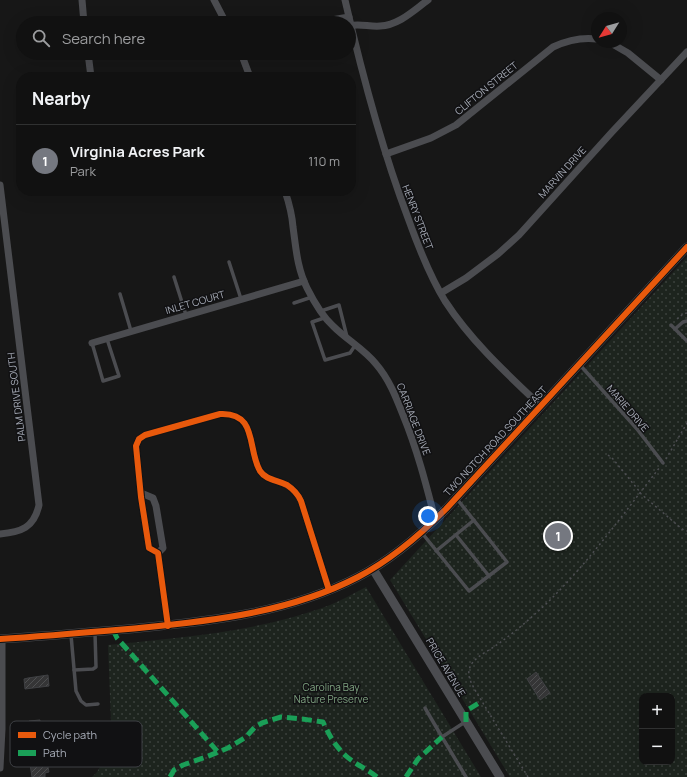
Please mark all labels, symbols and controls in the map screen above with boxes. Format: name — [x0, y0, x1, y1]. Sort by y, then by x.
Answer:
north arrow — [591, 12, 627, 48]
search box — [16, 16, 356, 60]
icon: search — [30, 27, 52, 49]
text: Search here — [62, 28, 145, 49]
street label: CLIFTON STREET — [451, 58, 521, 118]
text: Nearby — [32, 87, 90, 110]
text: Virginia Acres Park — [70, 141, 205, 162]
street label: MARVIN DRIVE — [535, 143, 589, 201]
text: 1 — [42, 152, 48, 170]
text: 110 m — [308, 152, 340, 170]
text: Park — [70, 162, 96, 180]
street label: HENRY STREET — [399, 182, 437, 252]
street label: INLET COURT — [164, 287, 226, 317]
street label: PALM DRIVE SOUTH — [4, 351, 28, 442]
street label: CARRIAGE DRIVE — [394, 381, 434, 457]
street label: MARIE DRIVE — [604, 381, 653, 435]
street label: TWO NOTCH ROAD SOUTHEAST — [440, 383, 550, 499]
your location — [418, 506, 438, 526]
pin: 1 — [545, 521, 571, 551]
street label: PRICE AVENUE — [423, 635, 469, 699]
park label: Carolina Bay Nature Preserve — [294, 680, 368, 706]
map controls — [639, 693, 675, 765]
button: + — [639, 693, 675, 729]
legend — [10, 721, 142, 767]
text: Cycle path — [43, 727, 97, 742]
button: − — [639, 729, 675, 765]
text: Path — [43, 745, 66, 760]

